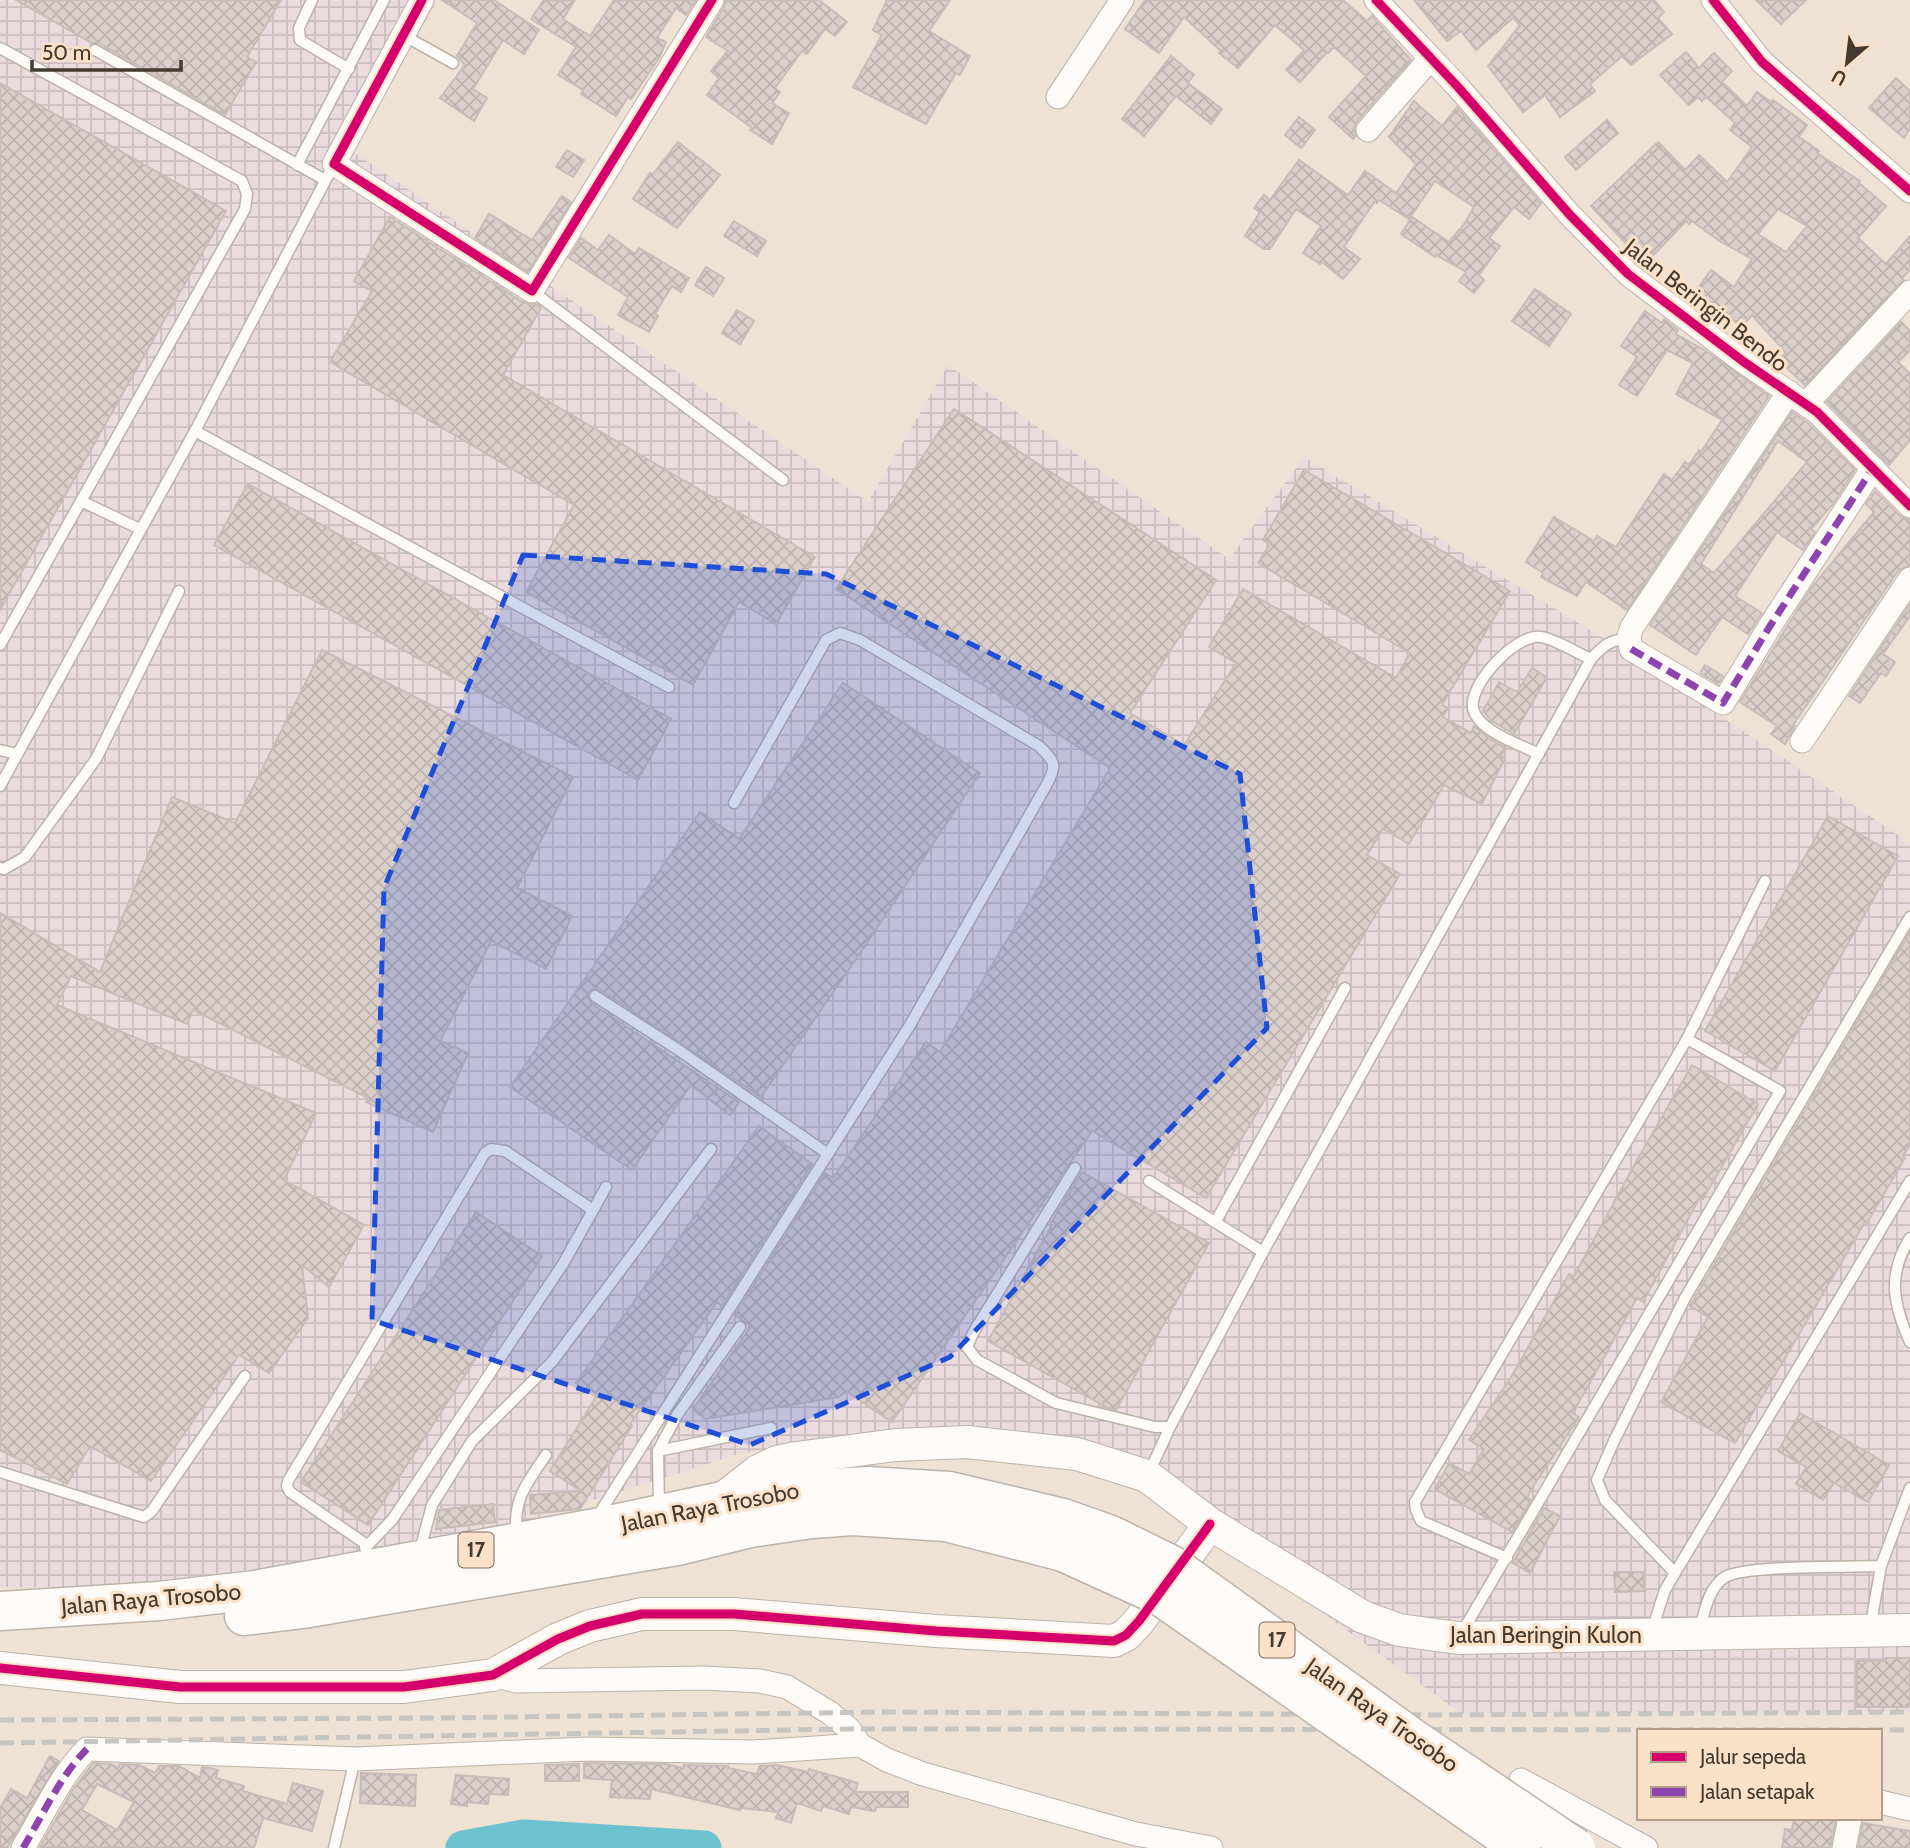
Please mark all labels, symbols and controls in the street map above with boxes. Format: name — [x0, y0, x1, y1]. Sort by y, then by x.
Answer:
scale bar — [32, 28, 180, 72]
north arrow — [1812, 28, 1882, 98]
text: 50 m — [42, 40, 91, 65]
text: U — [1828, 64, 1851, 91]
street label: Jalan Beringin Bendo — [1618, 232, 1794, 378]
street label: Jalan Raya Trosobo — [618, 1476, 801, 1538]
road number: 17 — [458, 1532, 494, 1568]
street label: Jalan Raya Trosobo — [59, 1577, 242, 1621]
street label: Jalan Beringin Kulon — [1449, 1621, 1642, 1649]
road number: 17 — [1260, 1622, 1294, 1658]
street label: Jalan Raya Trosobo — [1299, 1651, 1464, 1778]
legend — [1637, 1729, 1882, 1820]
text: Jalur sepeda — [1699, 1744, 1806, 1769]
text: Jalan setapak — [1699, 1779, 1815, 1804]

